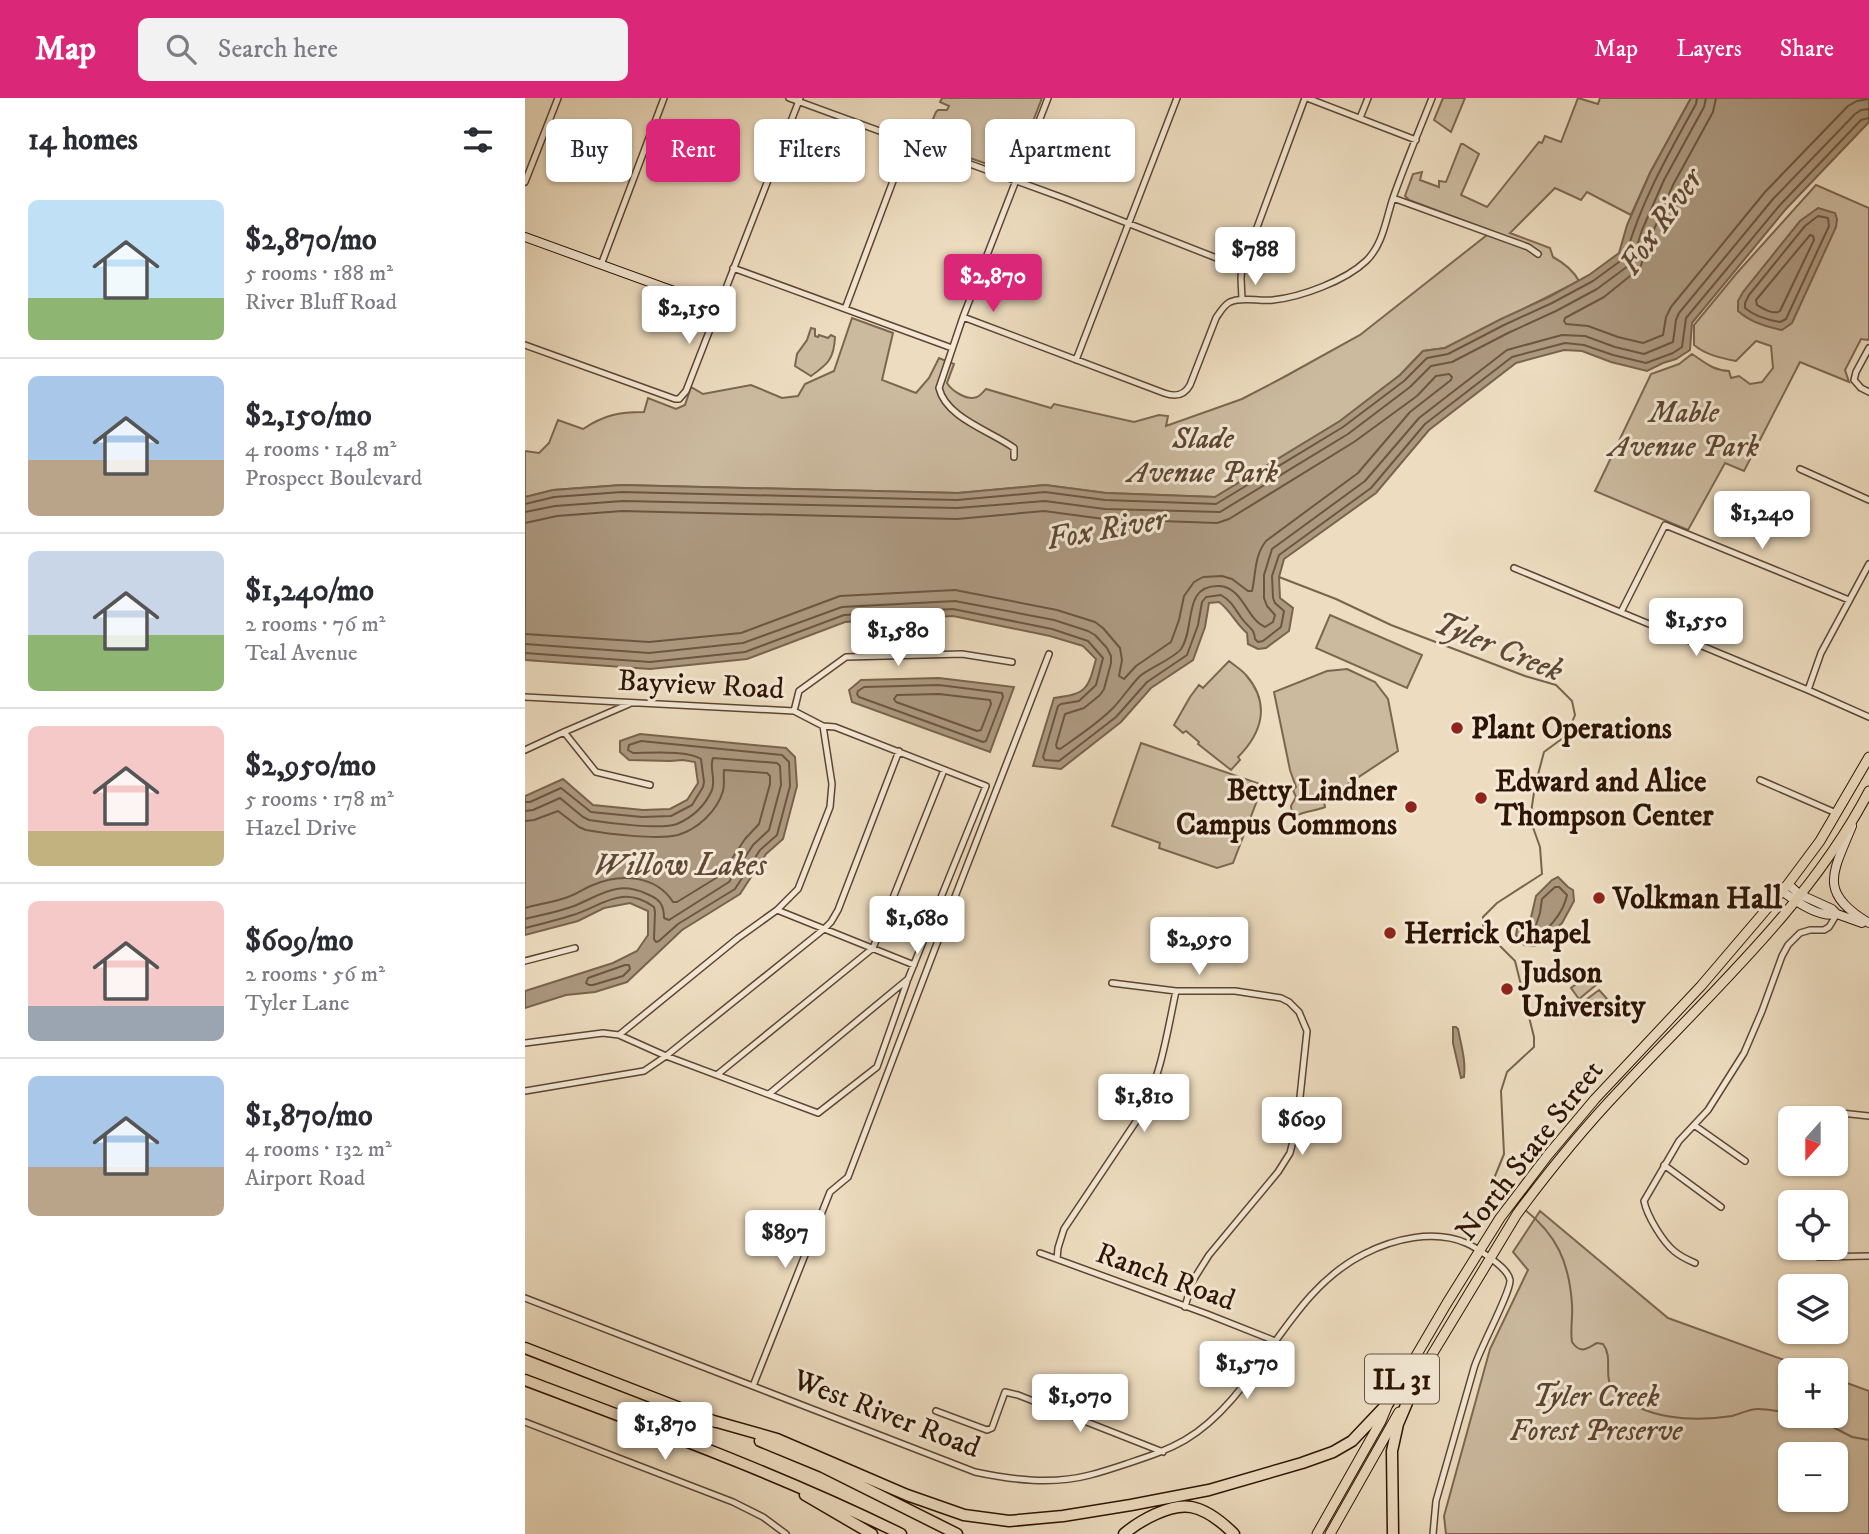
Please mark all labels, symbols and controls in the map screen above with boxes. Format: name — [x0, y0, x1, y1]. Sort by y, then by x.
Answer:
search box — [138, 18, 628, 81]
text: Map — [35, 29, 96, 70]
icon: search — [162, 30, 200, 68]
text: Search here — [218, 33, 338, 66]
text: Map — [1594, 34, 1638, 64]
text: Layers — [1676, 34, 1742, 64]
text: Share — [1780, 34, 1834, 64]
chip: Buy — [546, 119, 632, 182]
chip: Rent — [646, 119, 740, 182]
chip: Filters — [754, 119, 865, 182]
chip: New — [879, 119, 971, 182]
chip: Apartment — [985, 119, 1135, 182]
icon: filters — [459, 121, 497, 159]
text: 14 homes — [28, 122, 138, 159]
water label: Fox River — [1611, 159, 1714, 283]
text: $2,870/mo — [245, 222, 377, 259]
icon: home — [84, 228, 168, 312]
pin: $788 — [1214, 228, 1296, 287]
text: $788 — [1231, 235, 1279, 264]
pin: $2,870 — [936, 254, 1050, 314]
text: 5 rooms · 188 m² — [245, 259, 393, 288]
text: $2,870 — [960, 262, 1026, 291]
pin: $2,150 — [632, 286, 746, 346]
text: River Bluff Road — [245, 288, 397, 317]
text: $2,150 — [658, 294, 720, 323]
park label: Mable Avenue Park — [1606, 395, 1760, 466]
text: $2,150/mo — [245, 398, 372, 435]
icon: home — [84, 404, 168, 488]
park label: Slade Avenue Park — [1125, 421, 1279, 492]
text: 4 rooms · 148 m² — [245, 435, 397, 464]
text: Prospect Boulevard — [245, 464, 422, 493]
pin: $1,240 — [1705, 491, 1819, 551]
water label: Fox River — [1043, 499, 1172, 560]
text: $1,240 — [1730, 499, 1794, 528]
text: $1,240/mo — [245, 573, 374, 610]
icon: home — [84, 579, 168, 663]
pin: $1,550 — [1639, 598, 1753, 658]
water label: Tyler Creek — [1428, 604, 1569, 692]
text: $1,550 — [1665, 606, 1727, 635]
pin: $1,580 — [841, 608, 955, 668]
text: 2 rooms · 76 m² — [245, 610, 385, 639]
text: $1,580 — [867, 616, 929, 645]
text: Teal Avenue — [245, 639, 358, 668]
street label: Bayview Road — [617, 663, 785, 708]
place label: Plant Operations — [1471, 711, 1672, 748]
marker: Plant Operations — [1449, 720, 1465, 736]
text: $2,950/mo — [245, 748, 376, 785]
icon: home — [84, 754, 168, 838]
place label: Edward and Alice Thompson Center — [1494, 764, 1714, 835]
place label: Betty Lindner Campus Commons — [1176, 773, 1398, 844]
text: 5 rooms · 178 m² — [245, 785, 394, 814]
marker: Edward and Alice Thompson Center — [1473, 790, 1489, 806]
marker: Betty Lindner Campus Commons — [1403, 799, 1419, 815]
text: Hazel Drive — [245, 814, 357, 843]
water label: Willow Lakes — [594, 846, 768, 886]
place label: Volkman Hall — [1612, 881, 1783, 918]
marker: Volkman Hall — [1591, 890, 1607, 906]
pin: $1,680 — [860, 896, 974, 956]
text: $1,680 — [885, 904, 949, 933]
place label: Herrick Chapel — [1404, 916, 1591, 953]
pin: $2,950 — [1142, 918, 1256, 977]
text: $609/mo — [245, 923, 353, 960]
text: $2,950 — [1166, 925, 1232, 954]
marker: Herrick Chapel — [1382, 925, 1398, 941]
icon: home — [84, 929, 168, 1013]
place label: Judson University — [1518, 955, 1646, 1026]
text: 2 rooms · 56 m² — [245, 960, 385, 989]
marker: Judson University — [1499, 981, 1515, 997]
text: Tyler Lane — [245, 989, 349, 1018]
street label: North State Street — [1448, 1053, 1612, 1249]
pin: $1,810 — [1087, 1074, 1201, 1134]
text: $1,810 — [1114, 1082, 1174, 1111]
text: $1,870/mo — [245, 1098, 373, 1135]
pin: $609 — [1261, 1098, 1343, 1157]
icon: home — [84, 1104, 168, 1188]
text: $609 — [1278, 1105, 1326, 1134]
north arrow — [1778, 1106, 1848, 1176]
map controls — [1778, 1106, 1848, 1512]
text: 4 rooms · 132 m² — [245, 1135, 392, 1164]
text: Airport Road — [245, 1164, 365, 1193]
button: locate — [1778, 1190, 1848, 1260]
pin: $897 — [744, 1210, 826, 1270]
text: $897 — [761, 1218, 809, 1247]
street label: Ranch Road — [1091, 1235, 1240, 1320]
button: layers — [1778, 1274, 1848, 1344]
pin: $1,570 — [1190, 1342, 1304, 1401]
text: $1,570 — [1216, 1349, 1278, 1378]
road number: IL 31 — [1365, 1354, 1439, 1404]
button: + — [1778, 1358, 1848, 1428]
street label: West River Road — [787, 1361, 985, 1467]
pin: $1,070 — [1023, 1374, 1137, 1434]
park label: Tyler Creek Forest Preserve — [1509, 1379, 1683, 1450]
text: $1,070 — [1048, 1382, 1112, 1411]
pin: $1,870 — [608, 1402, 722, 1462]
text: $1,870 — [633, 1410, 697, 1439]
button: − — [1778, 1442, 1848, 1512]

